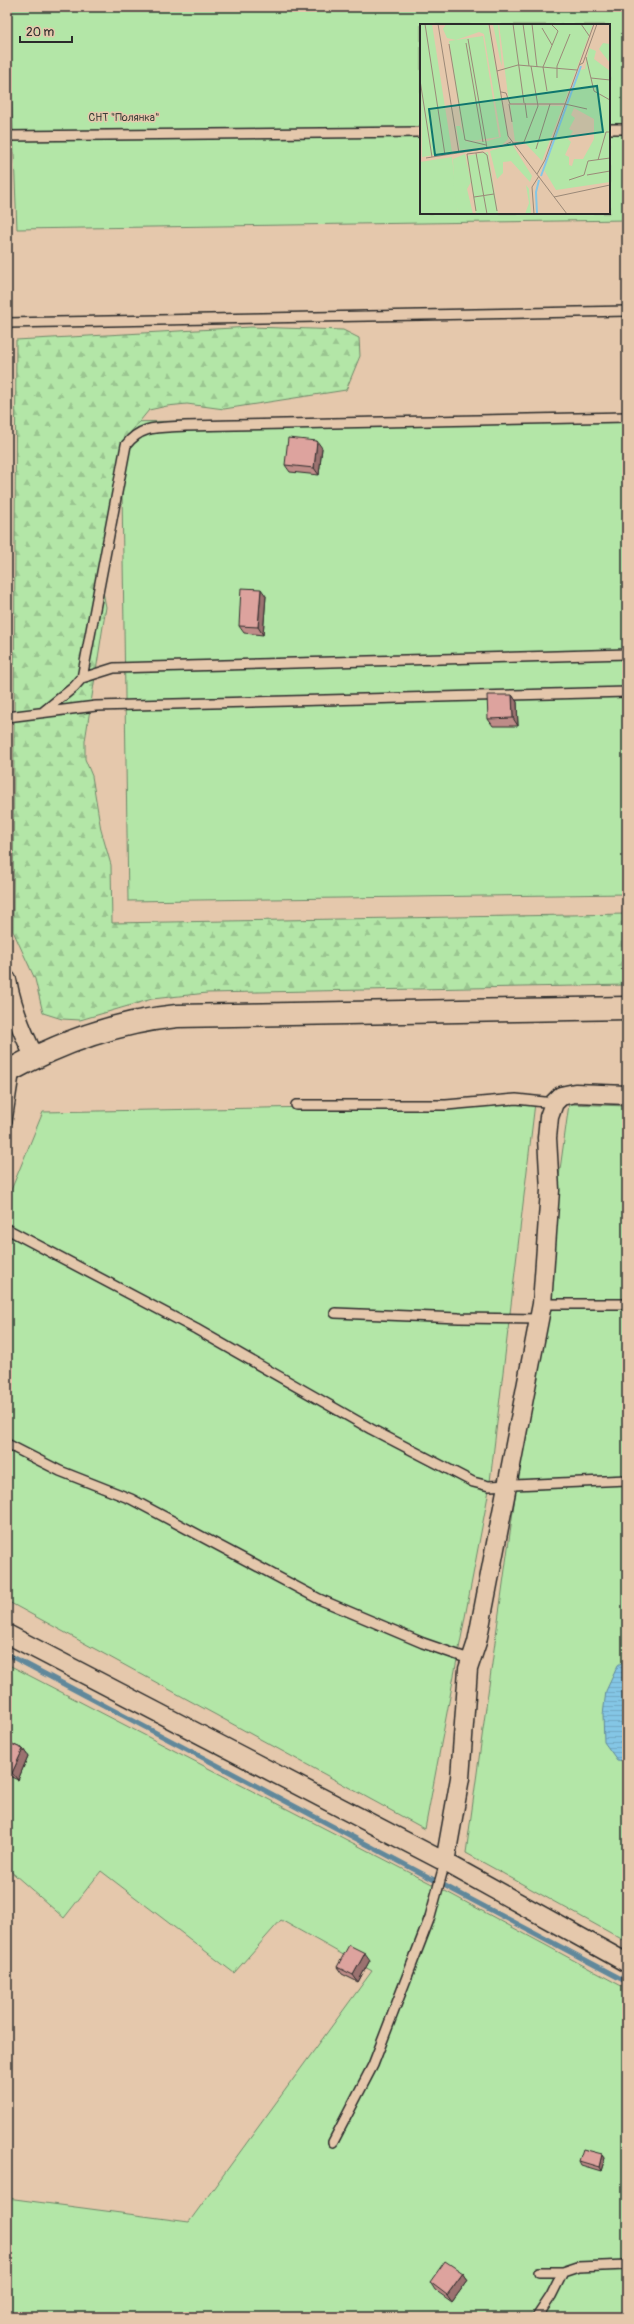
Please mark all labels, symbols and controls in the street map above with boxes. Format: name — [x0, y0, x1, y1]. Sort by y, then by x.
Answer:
scale bar — [20, 18, 72, 44]
inset map — [420, 24, 610, 214]
text: 20 m — [26, 25, 55, 40]
park label: СНТ "Полянка" — [89, 111, 159, 124]

